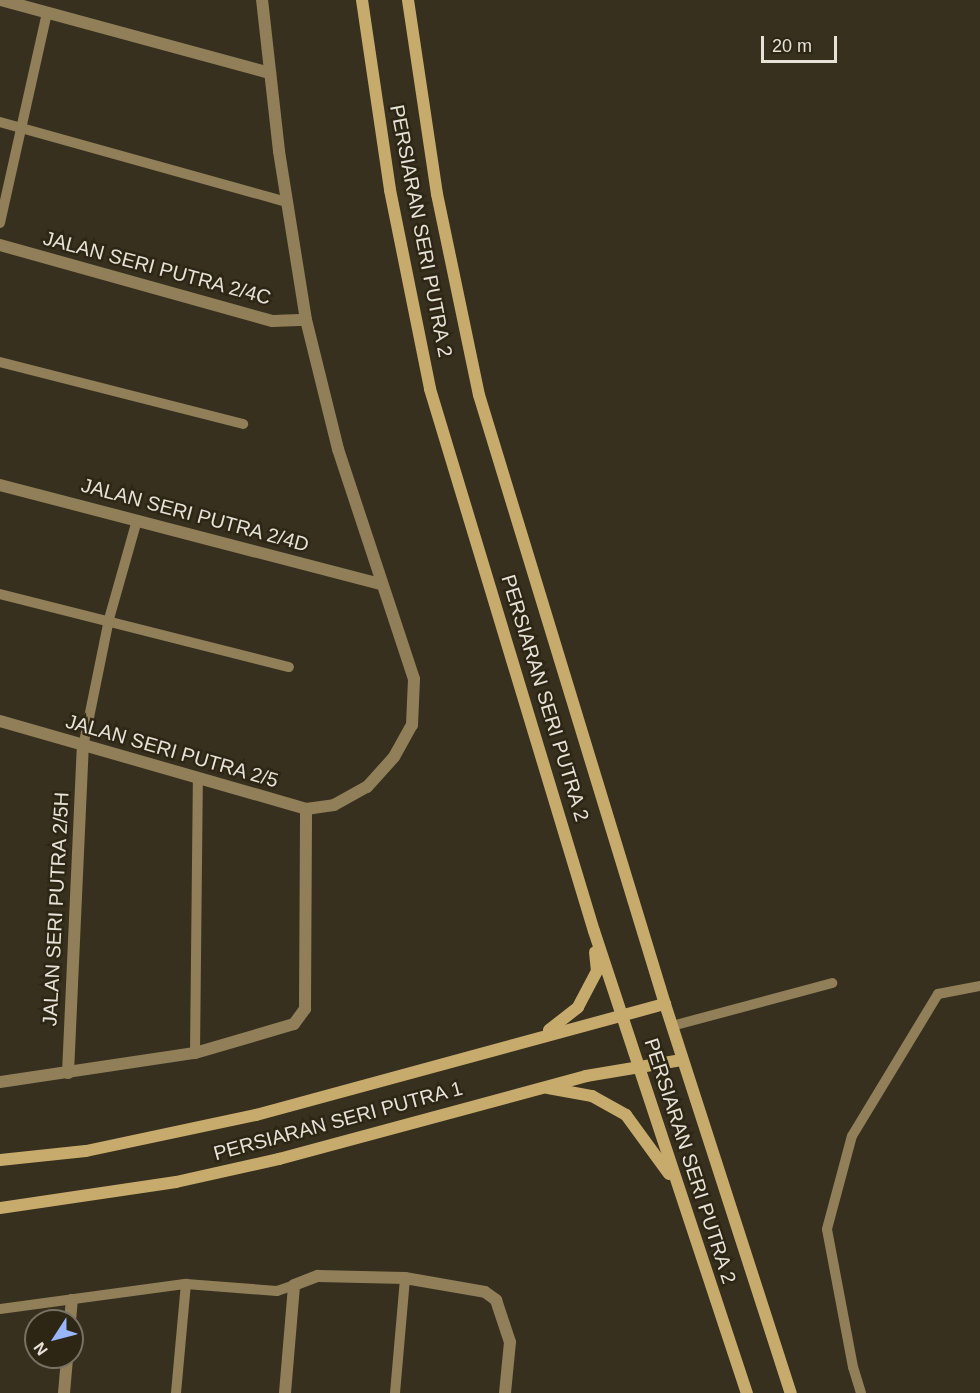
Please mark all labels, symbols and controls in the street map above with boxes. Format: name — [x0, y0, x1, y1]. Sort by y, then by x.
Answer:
scale bar — [764, 24, 840, 62]
text: 20 m — [772, 36, 812, 56]
street label: PERSIARAN SERI PUTRA 2 — [385, 102, 457, 360]
street label: JALAN SERI PUTRA 2/4C — [40, 226, 274, 310]
street label: JALAN SERI PUTRA 2/4D — [78, 473, 312, 557]
street label: PERSIARAN SERI PUTRA 2 — [496, 571, 594, 825]
street label: JALAN SERI PUTRA 2/5 — [62, 709, 282, 793]
street label: JALAN SERI PUTRA 2/5H — [38, 791, 74, 1027]
street label: PERSIARAN SERI PUTRA 2 — [639, 1035, 741, 1287]
street label: PERSIARAN SERI PUTRA 1 — [210, 1076, 466, 1166]
north arrow — [24, 1309, 84, 1369]
text: N — [30, 1339, 51, 1358]

